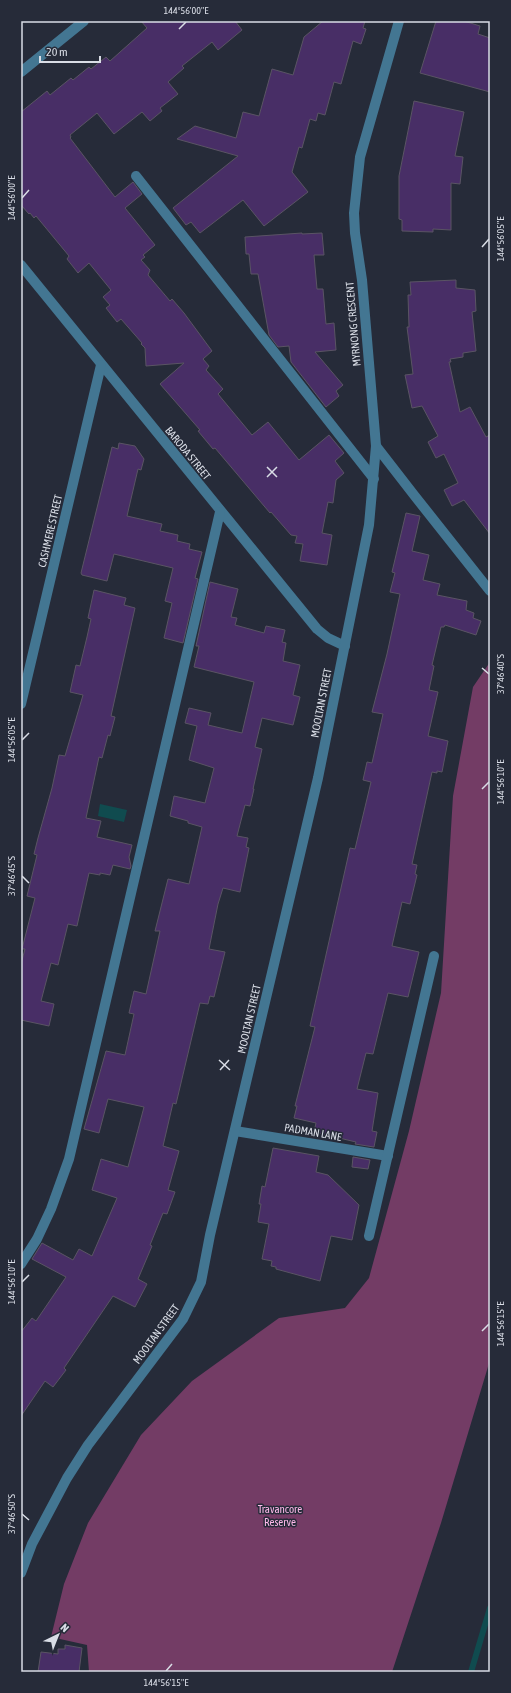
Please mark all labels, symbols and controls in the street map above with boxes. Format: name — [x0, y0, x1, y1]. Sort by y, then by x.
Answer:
text: 144°56'00"E — [164, 5, 209, 16]
scale bar — [40, 38, 100, 64]
text: 20 m — [46, 45, 68, 59]
text: 144°56'00"E — [6, 175, 17, 220]
text: 144°56'05"E — [495, 216, 506, 261]
street label: MYRNONG CRESCENT — [343, 281, 363, 367]
street label: BARODA STREET — [163, 424, 213, 482]
street label: CASHMERE STREET — [36, 493, 64, 569]
text: 37°46'40"S — [495, 654, 506, 694]
street label: MOOLTAN STREET — [308, 667, 334, 739]
text: 144°56'05"E — [6, 717, 17, 762]
text: 144°56'10"E — [495, 759, 506, 804]
text: 37°46'45"S — [6, 856, 17, 896]
street label: MOOLTAN STREET — [235, 983, 263, 1055]
street label: PADMAN LANE — [283, 1121, 343, 1143]
text: 144°56'10"E — [6, 1259, 17, 1304]
text: 144°56'15"E — [495, 1301, 506, 1346]
street label: MOOLTAN STREET — [130, 1302, 182, 1366]
text: 37°46'50"S — [6, 1494, 17, 1534]
park label: Travancore Reserve — [258, 1503, 302, 1528]
north arrow — [38, 1615, 78, 1655]
text: N — [58, 1621, 71, 1634]
text: 144°56'15"E — [144, 1677, 189, 1688]

